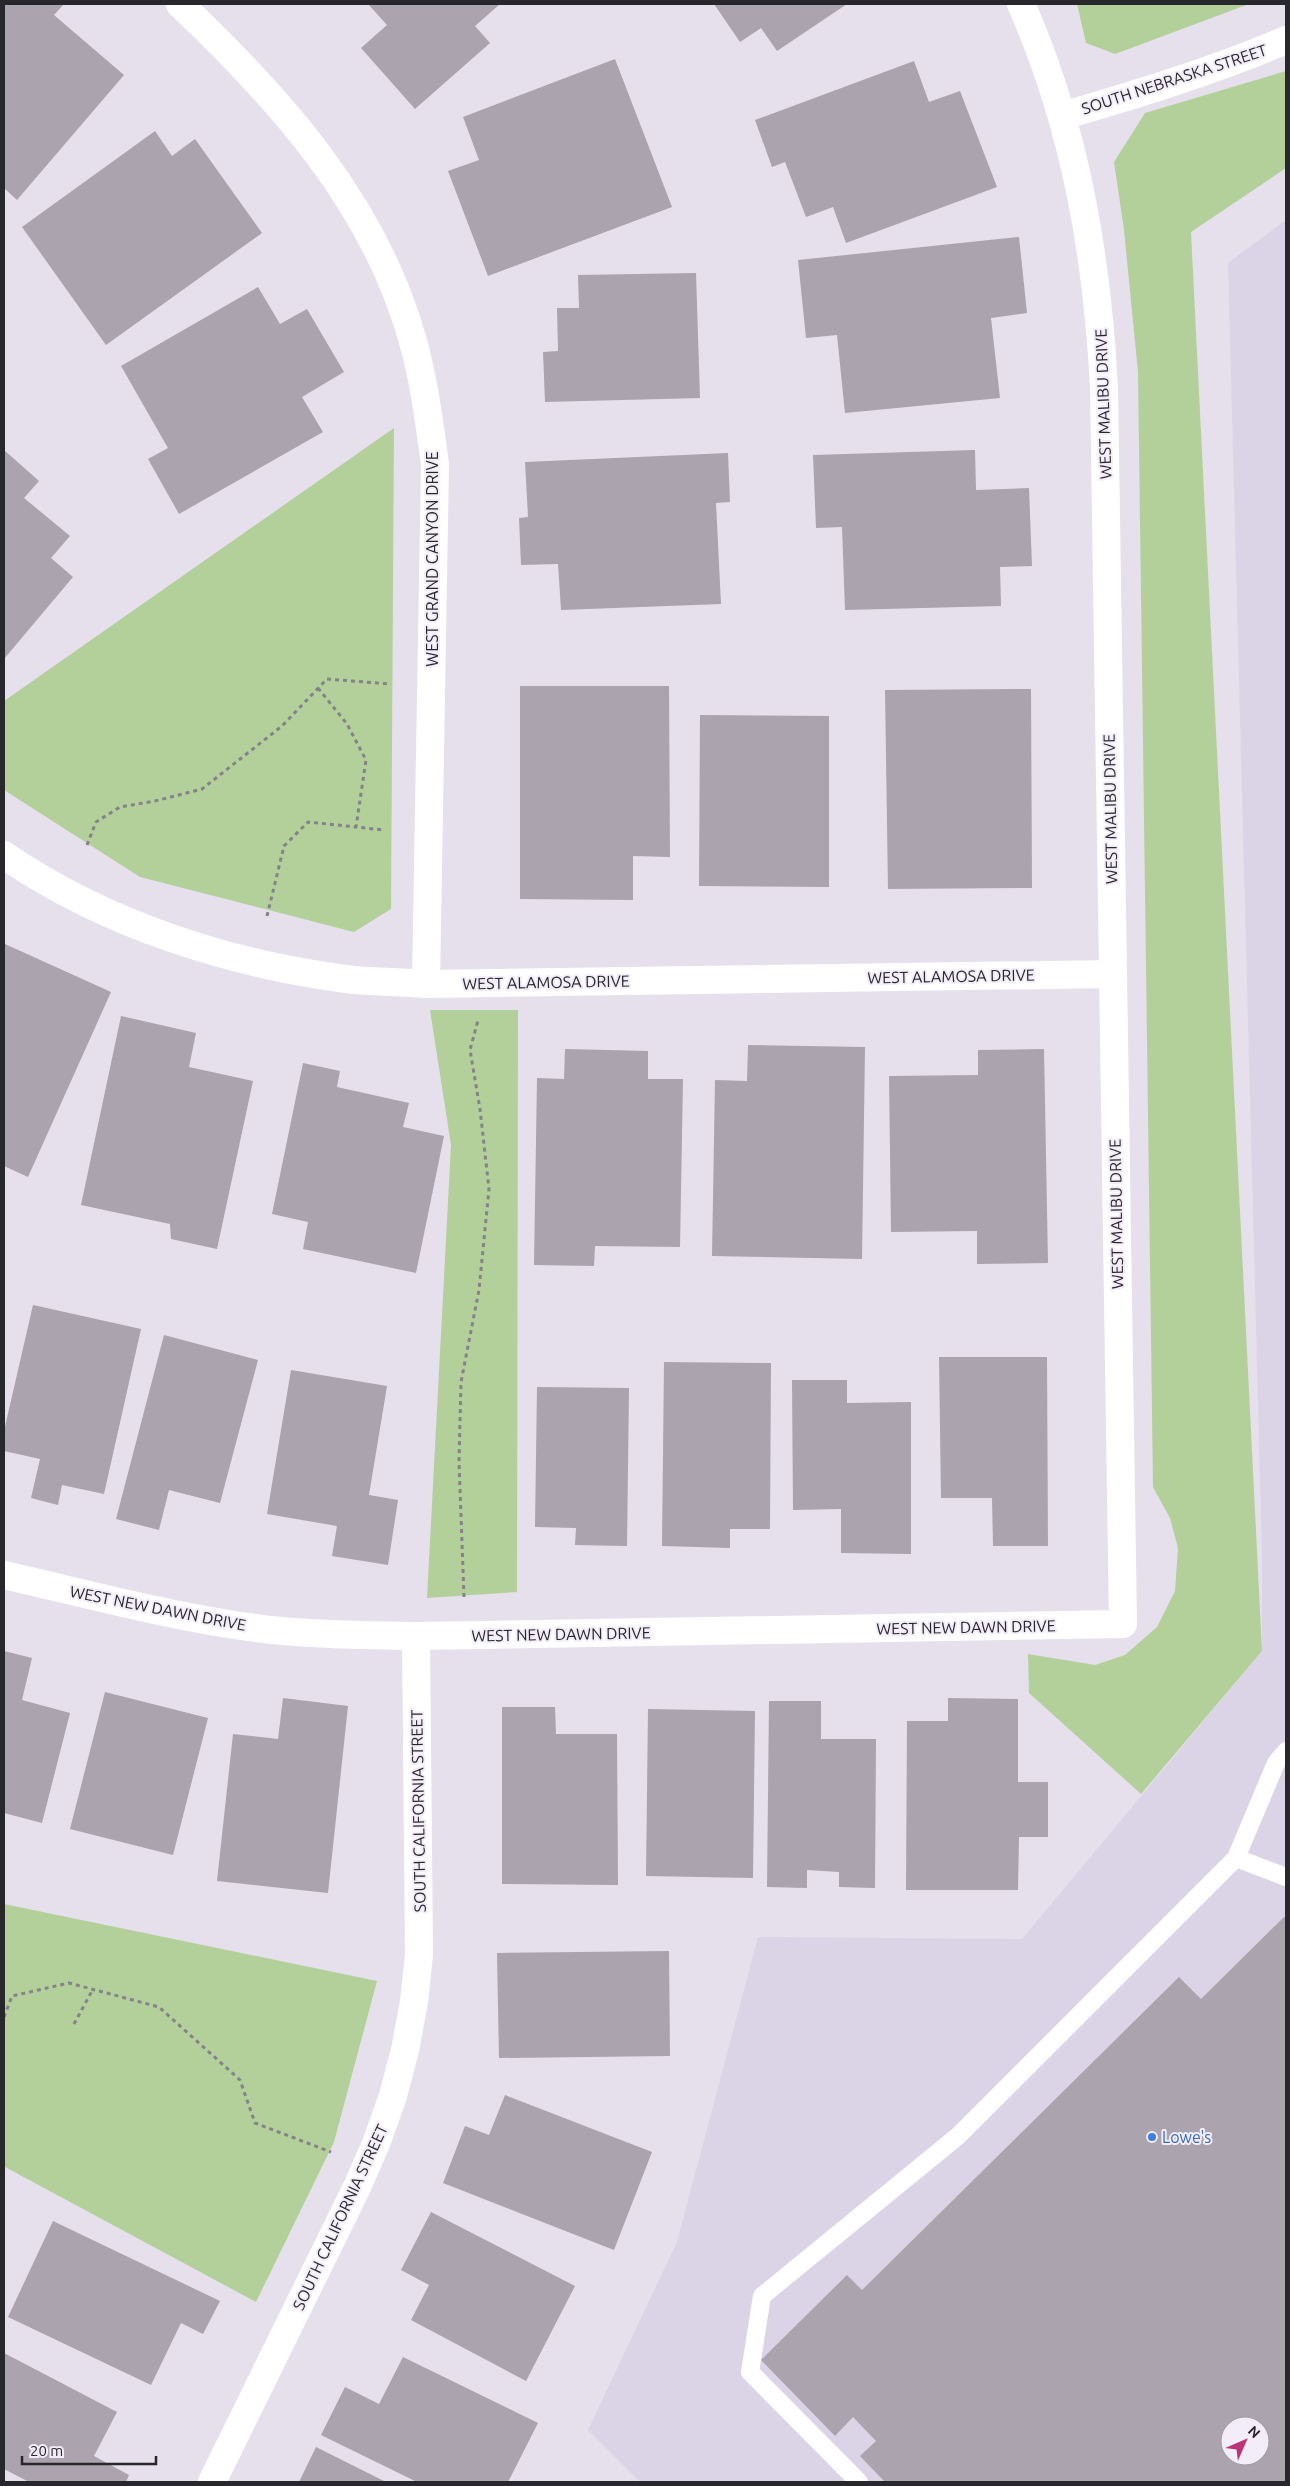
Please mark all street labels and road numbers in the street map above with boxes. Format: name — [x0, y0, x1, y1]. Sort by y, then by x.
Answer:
street label: SOUTH NEBRASKA STREET — [1079, 40, 1269, 118]
street label: WEST MALIBU DRIVE — [1091, 328, 1115, 480]
street label: WEST GRAND CANYON DRIVE — [423, 451, 441, 667]
street label: WEST MALIBU DRIVE — [1100, 734, 1120, 884]
street label: WEST ALAMOSA DRIVE — [867, 966, 1035, 986]
street label: WEST ALAMOSA DRIVE — [462, 972, 630, 992]
street label: WEST MALIBU DRIVE — [1106, 1139, 1126, 1289]
street label: WEST NEW DAWN DRIVE — [68, 1582, 248, 1634]
street label: WEST NEW DAWN DRIVE — [876, 1616, 1056, 1638]
street label: WEST NEW DAWN DRIVE — [471, 1623, 651, 1645]
street label: SOUTH CALIFORNIA STREET — [407, 1709, 429, 1913]
street label: SOUTH CALIFORNIA STREET — [289, 2121, 391, 2313]

